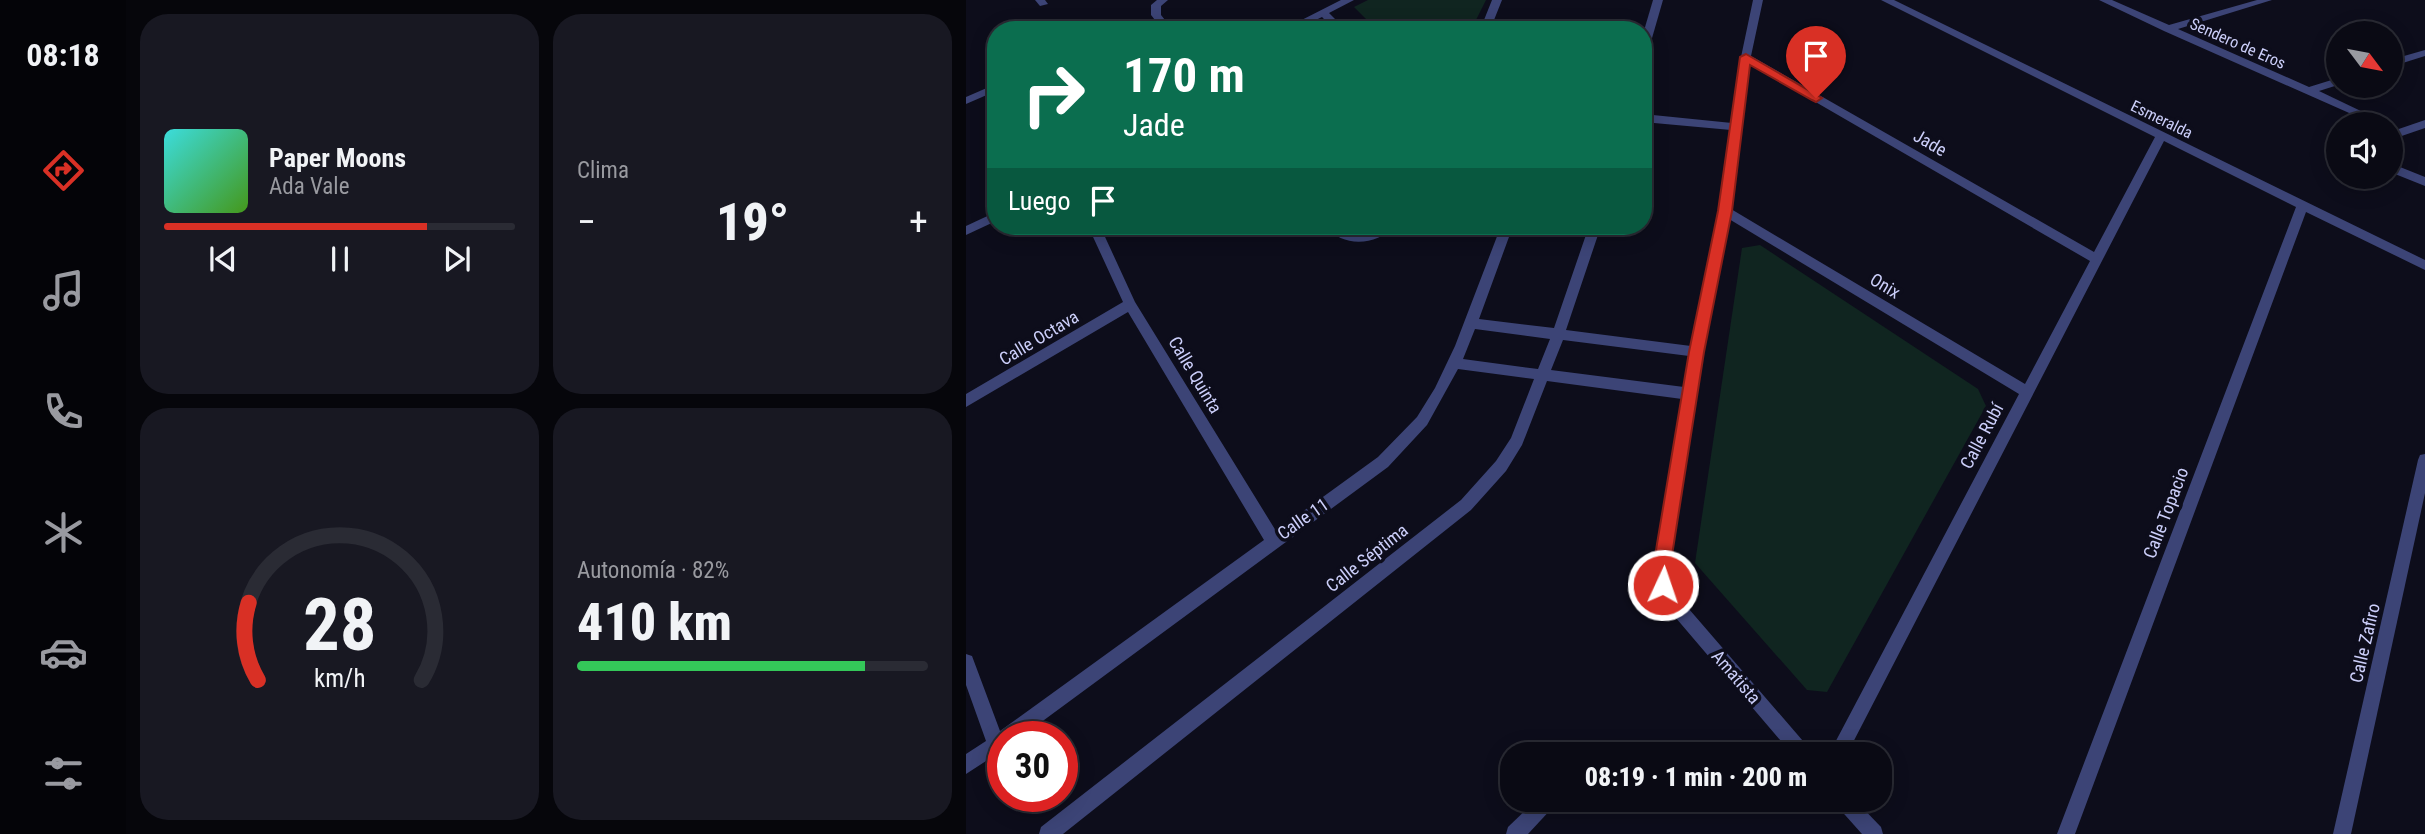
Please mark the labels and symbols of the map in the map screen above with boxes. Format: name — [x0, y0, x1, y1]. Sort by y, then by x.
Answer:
street label: Sendero de Eros — [2187, 14, 2288, 73]
north arrow — [2326, 21, 2403, 98]
pin — [1786, 26, 1846, 98]
street label: Esmeralda — [2128, 96, 2196, 143]
street label: Jade — [1910, 125, 1951, 160]
street label: Onix — [1866, 268, 1904, 303]
street label: Calle Octava — [995, 306, 1082, 369]
street label: Calle Quinta — [1164, 332, 1227, 417]
street label: Calle Rubí — [1956, 399, 2008, 472]
street label: Calle Topacio — [2139, 464, 2193, 561]
street label: Calle 11 — [1273, 494, 1332, 544]
street label: Calle Séptima — [1322, 519, 1412, 596]
position arrow — [1626, 548, 1700, 622]
street label: Calle Zafiro — [2345, 601, 2384, 685]
street label: Amatista — [1707, 646, 1765, 708]
speed limit sign: 30 — [987, 721, 1078, 812]

